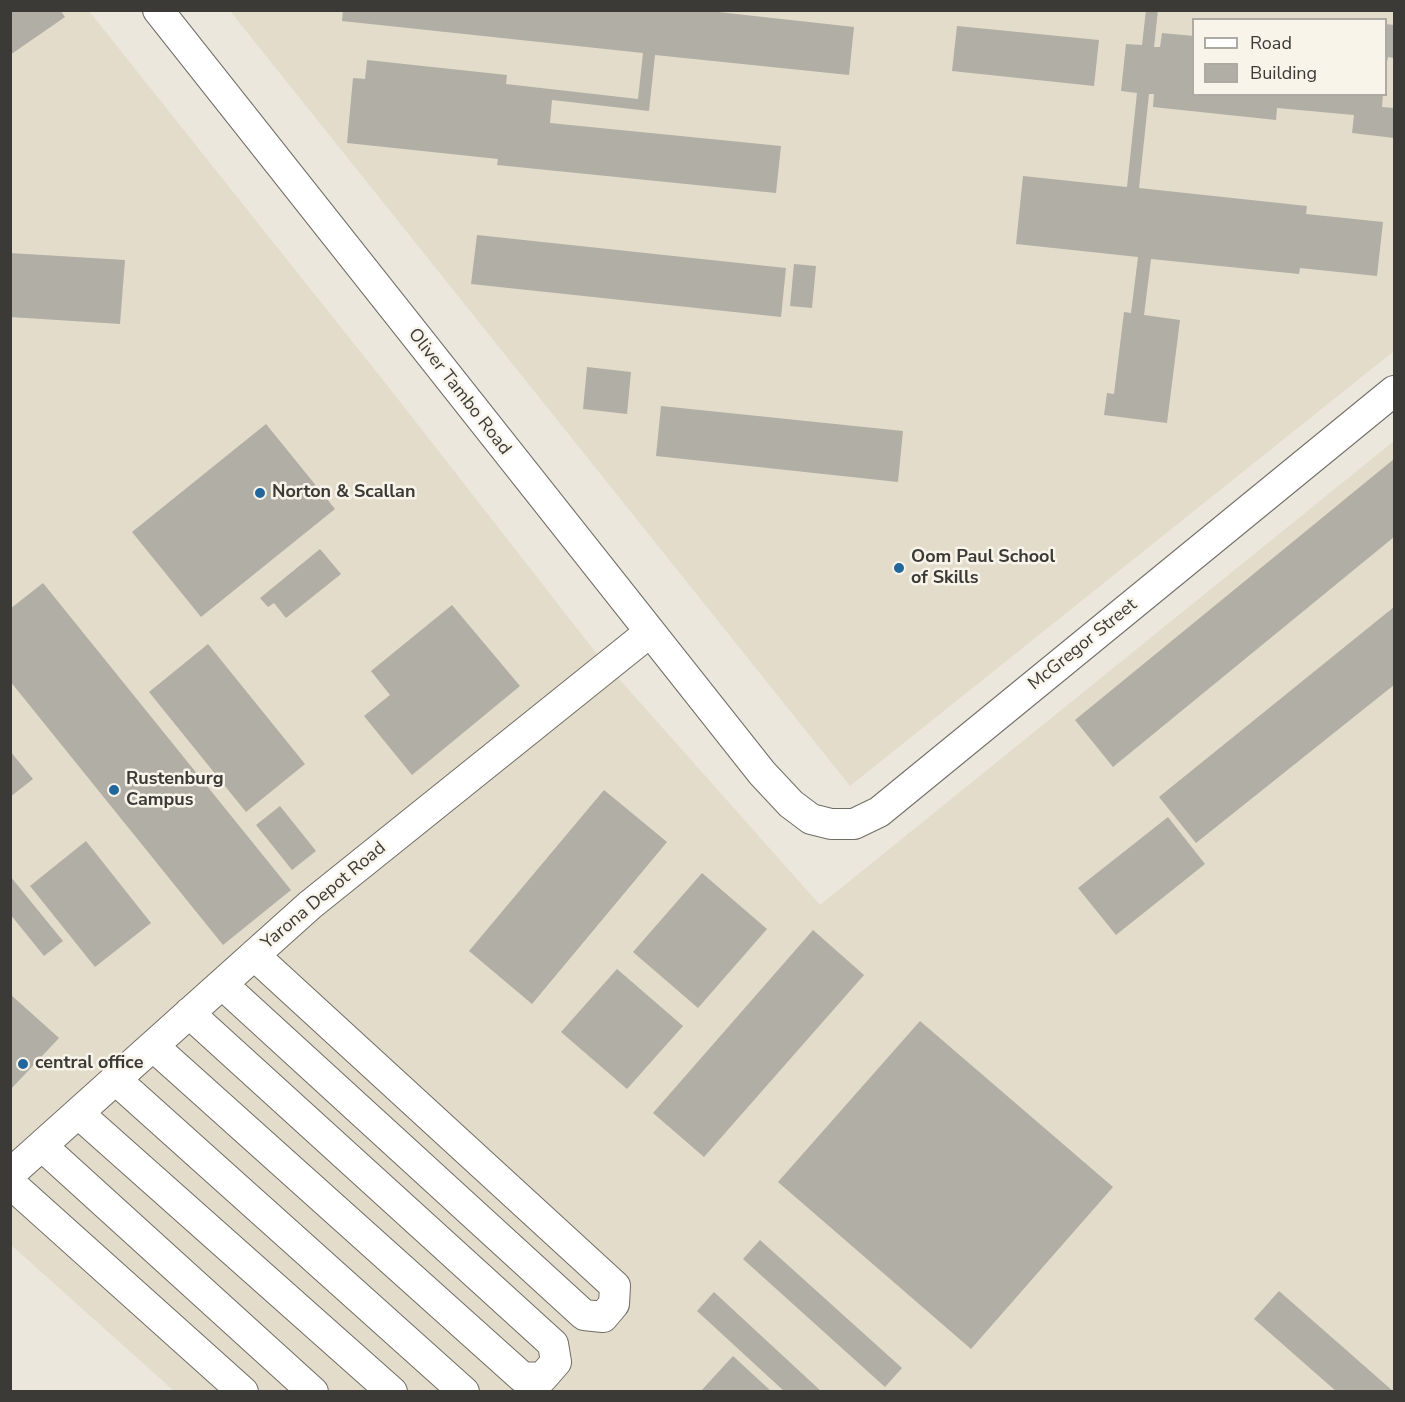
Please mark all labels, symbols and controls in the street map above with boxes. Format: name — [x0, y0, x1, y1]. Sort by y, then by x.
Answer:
legend — [1192, 18, 1387, 96]
text: Road — [1250, 31, 1292, 55]
text: Building — [1250, 61, 1317, 85]
street label: Oliver Tambo Road — [403, 324, 515, 460]
place label: Norton & Scallan — [272, 482, 415, 504]
marker: Norton & Scallan — [253, 486, 267, 500]
place label: Oom Paul School of Skills — [911, 547, 1055, 590]
marker: Oom Paul School of Skills — [892, 561, 906, 575]
street label: McGregor Street — [1024, 595, 1142, 695]
place label: Rustenburg Campus — [126, 769, 224, 812]
marker: Rustenburg Campus — [107, 783, 121, 797]
street label: Yarona Depot Road — [257, 838, 391, 954]
place label: central office — [35, 1053, 143, 1075]
marker: central office — [16, 1057, 30, 1071]

